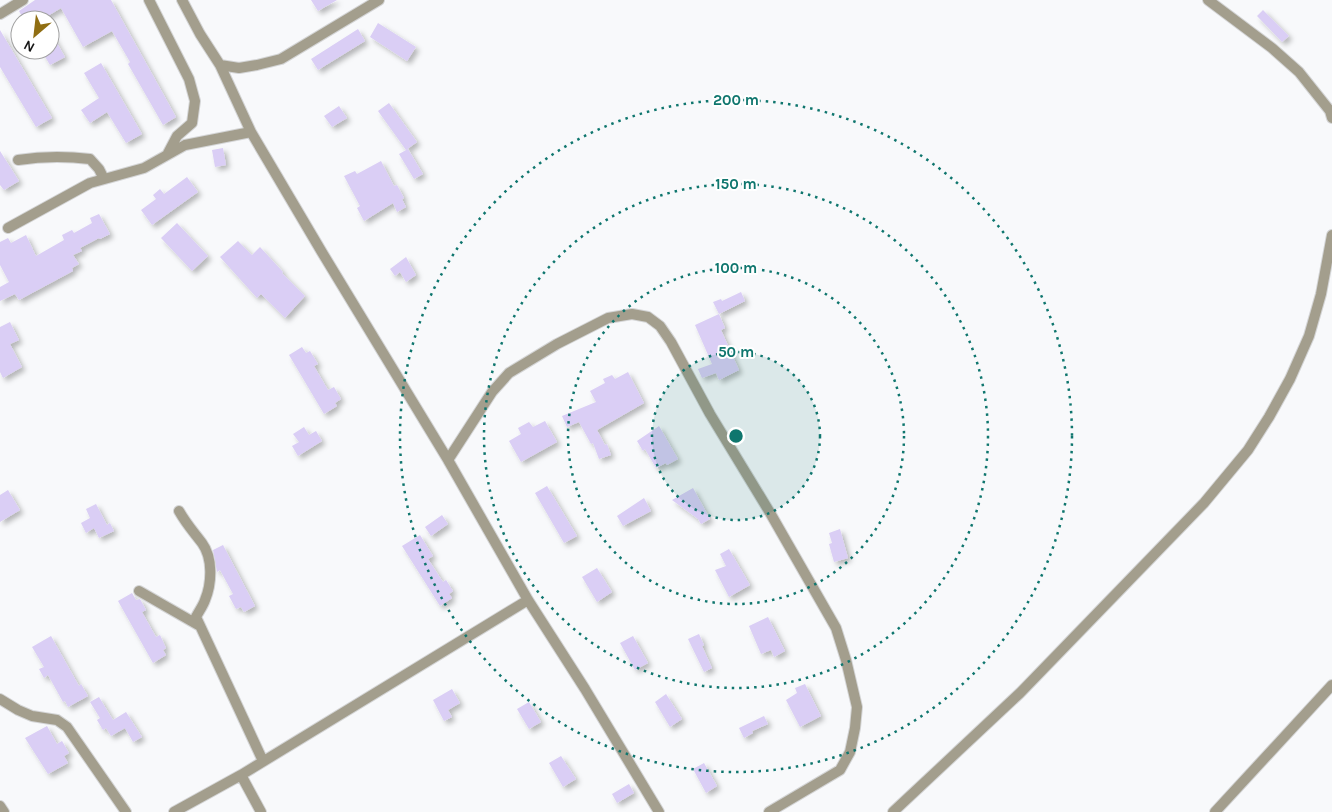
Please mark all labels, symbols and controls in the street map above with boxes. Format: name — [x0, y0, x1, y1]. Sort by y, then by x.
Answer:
north arrow — [10, 10, 60, 60]
text: N — [21, 36, 38, 56]
text: 200 m — [713, 91, 759, 109]
text: 150 m — [715, 175, 757, 193]
text: 100 m — [715, 259, 757, 277]
text: 50 m — [718, 343, 754, 361]
centre of rings — [727, 427, 745, 445]

